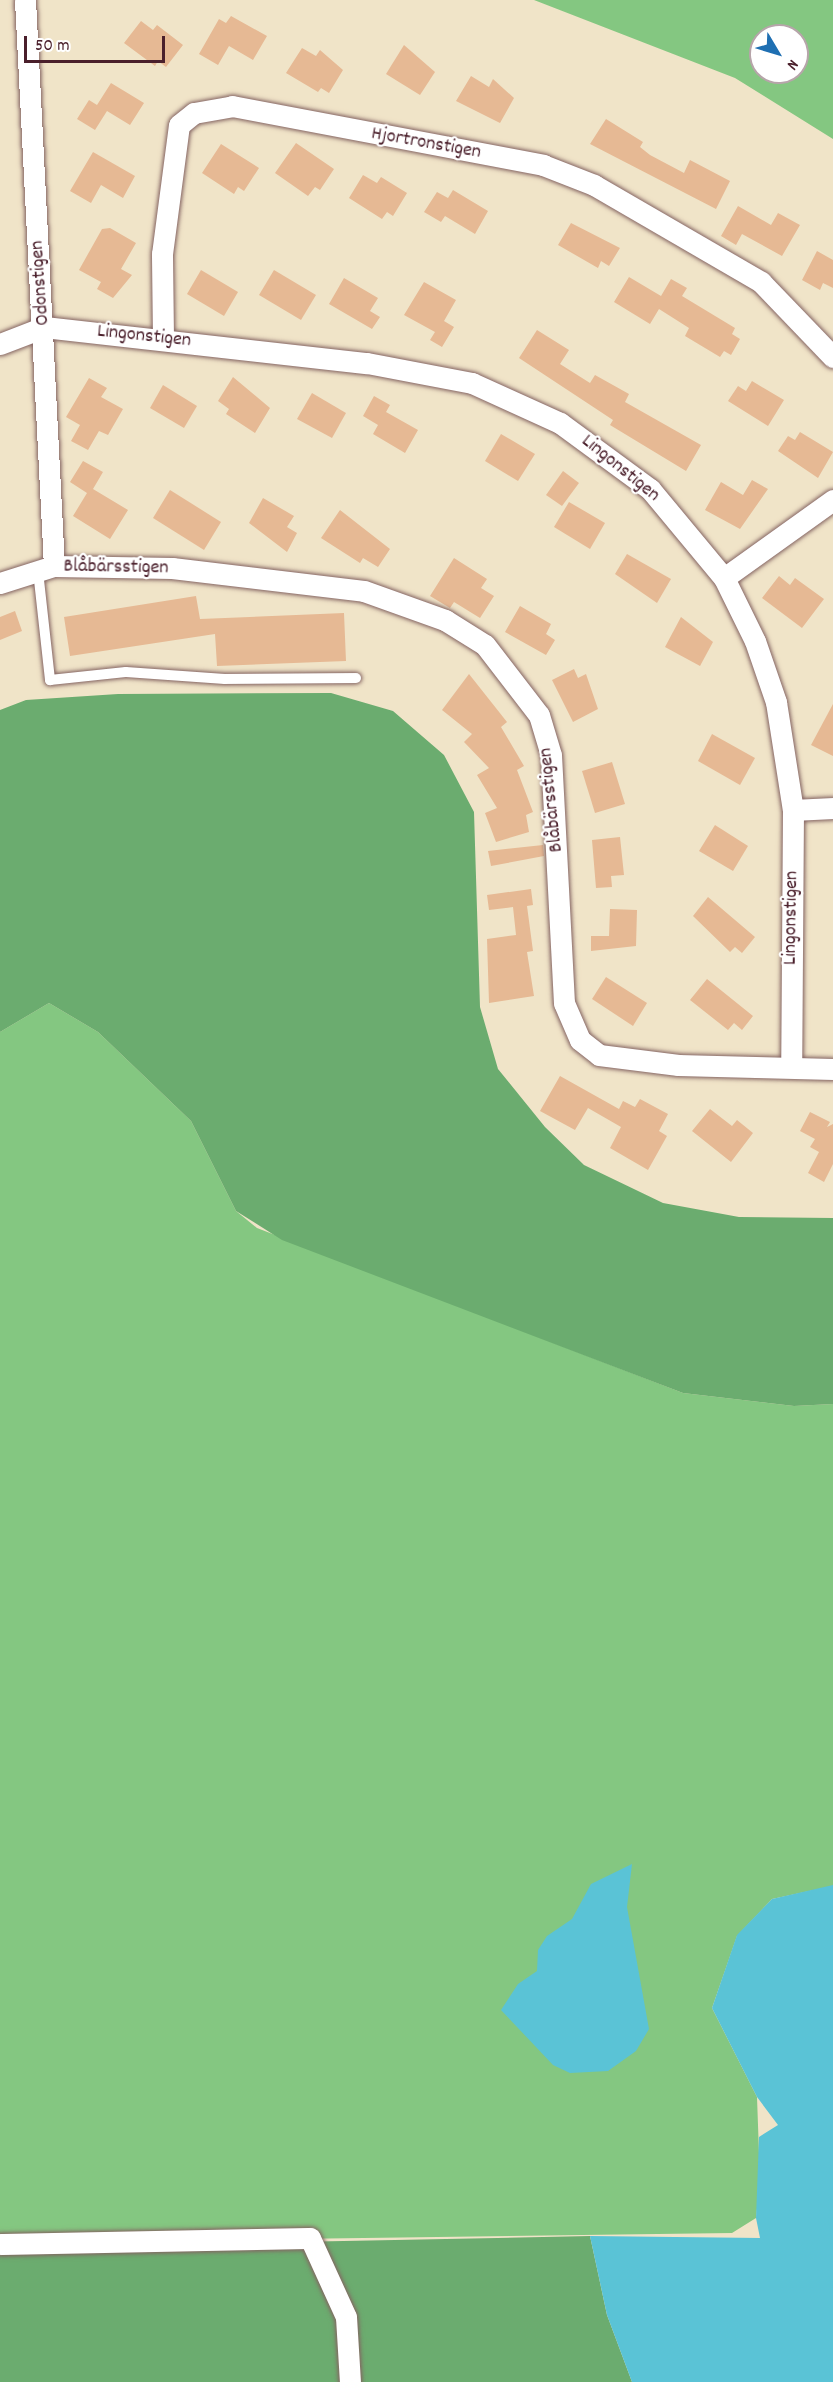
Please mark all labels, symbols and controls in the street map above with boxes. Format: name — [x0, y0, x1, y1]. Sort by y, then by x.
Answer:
scale bar — [27, 24, 168, 62]
north arrow — [749, 24, 809, 84]
text: 50 m — [35, 34, 70, 59]
text: N — [781, 54, 803, 74]
street label: Hjortronstigen — [369, 123, 483, 165]
street label: Odonstigen — [26, 240, 56, 326]
street label: Lingonstigen — [96, 320, 192, 354]
street label: Lingonstigen — [576, 430, 664, 508]
street label: Blåbärsstigen — [63, 555, 169, 581]
street label: Blåbärsstigen — [535, 747, 569, 853]
street label: Lingonstigen — [779, 871, 805, 965]

